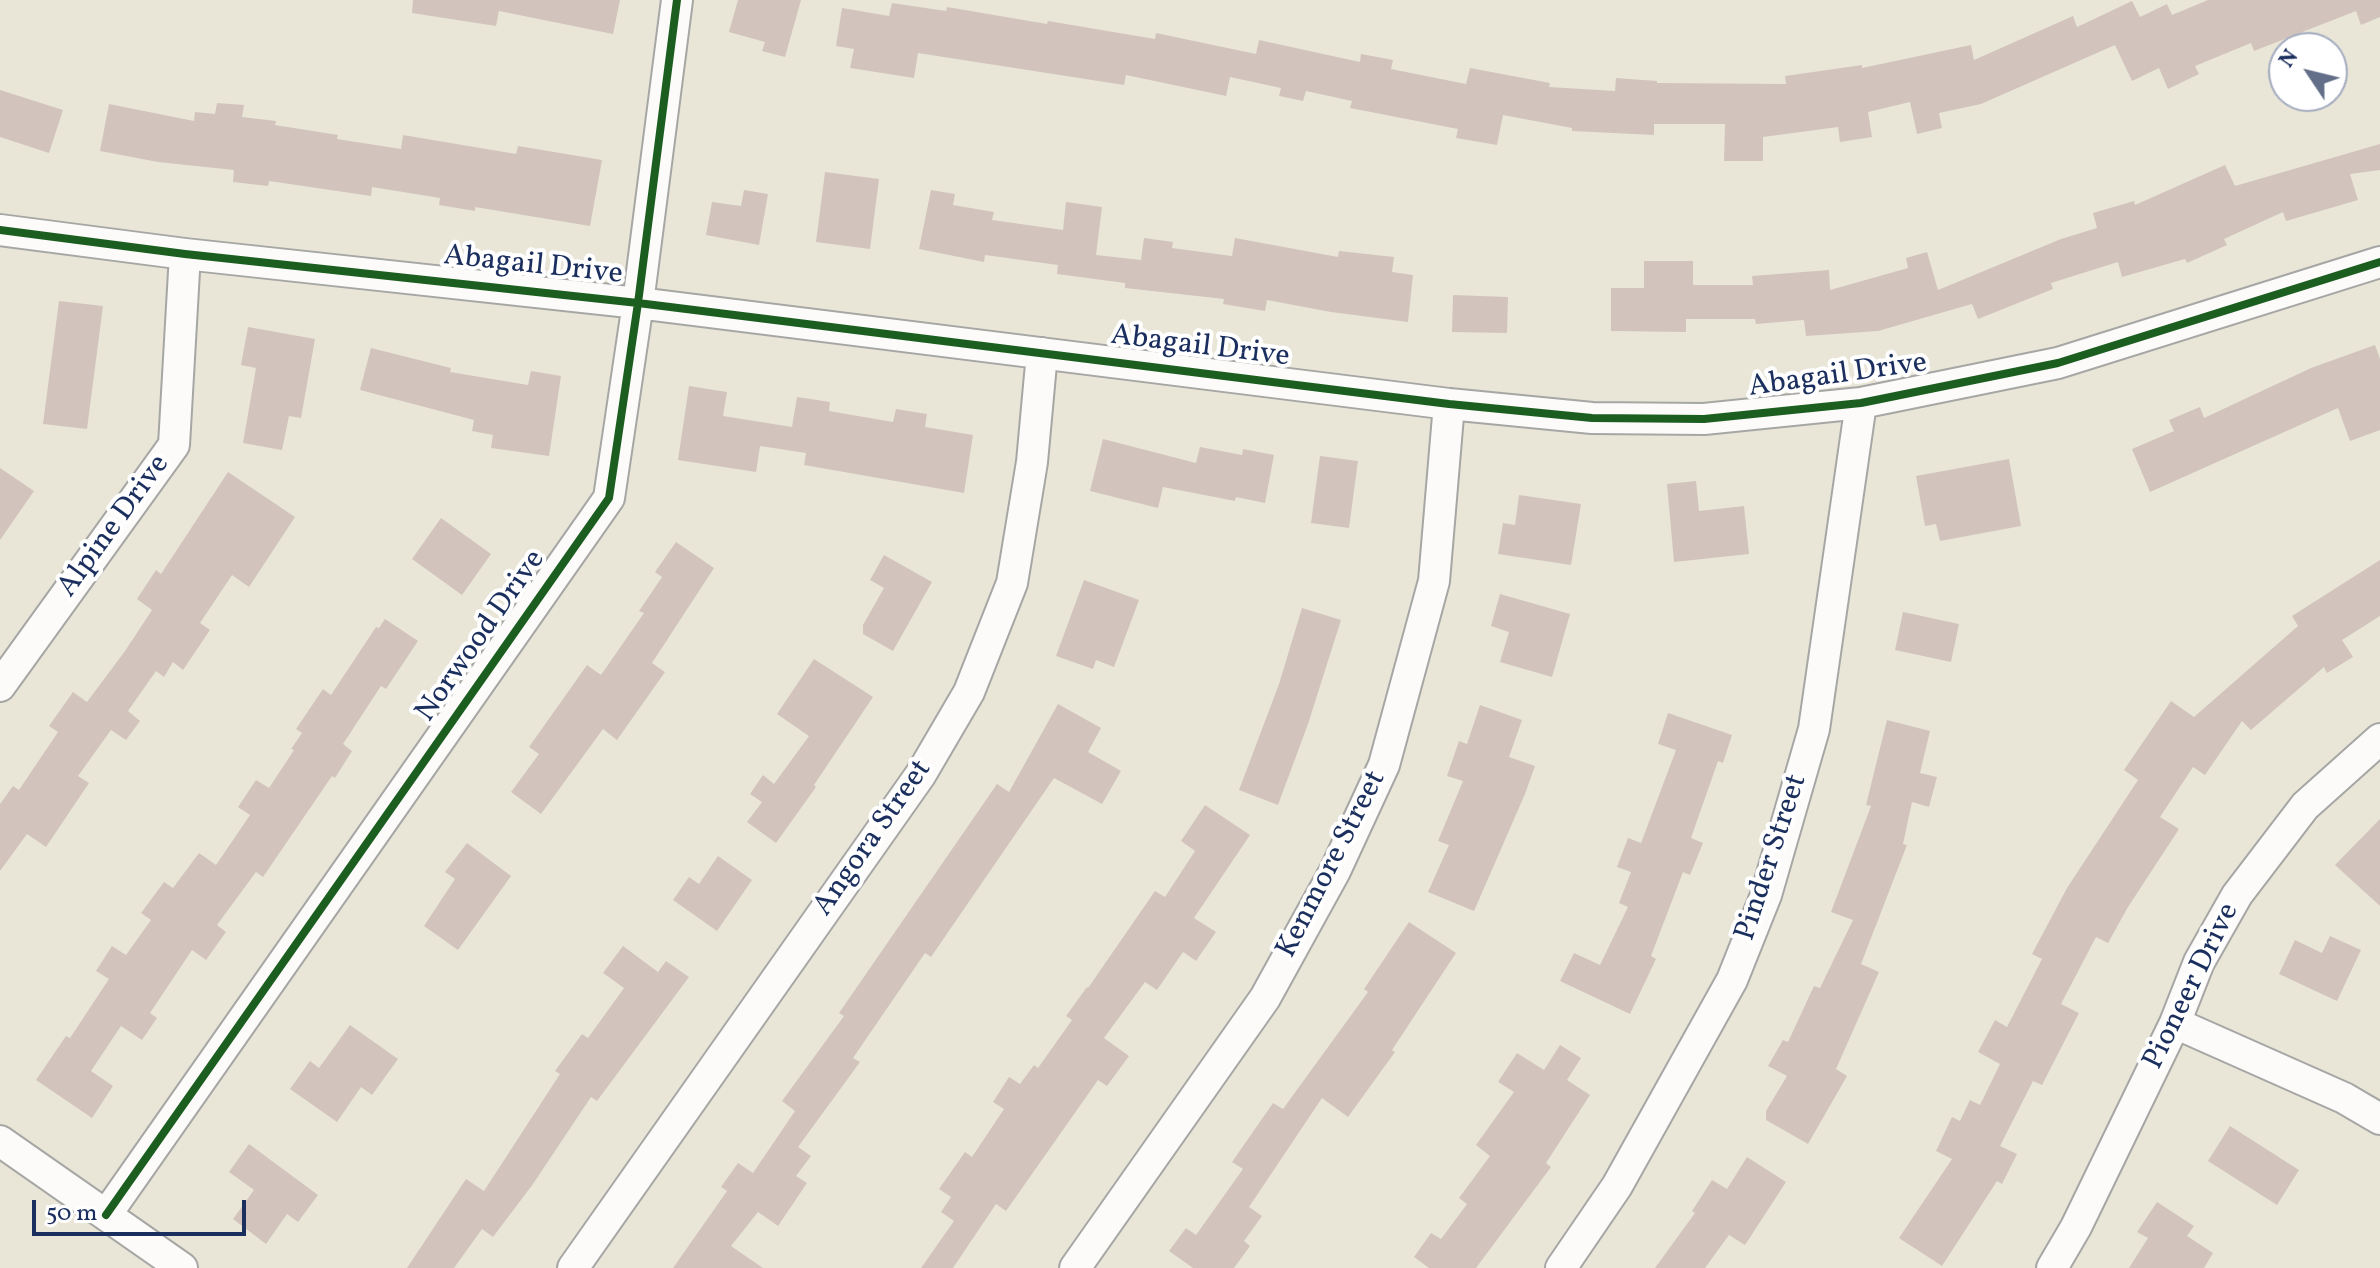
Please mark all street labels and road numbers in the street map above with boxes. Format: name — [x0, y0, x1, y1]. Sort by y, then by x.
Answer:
street label: Abagail Drive — [442, 240, 624, 294]
street label: Abagail Drive — [1108, 319, 1292, 377]
street label: Abagail Drive — [1746, 347, 1930, 407]
street label: Alpine Drive — [51, 449, 179, 605]
street label: Norwood Drive — [409, 544, 555, 730]
street label: Angora Street — [807, 754, 941, 924]
street label: Kenmore Street — [1270, 765, 1396, 965]
street label: Pinder Street — [1729, 770, 1817, 946]
street label: Pioneer Drive — [2137, 898, 2249, 1076]

